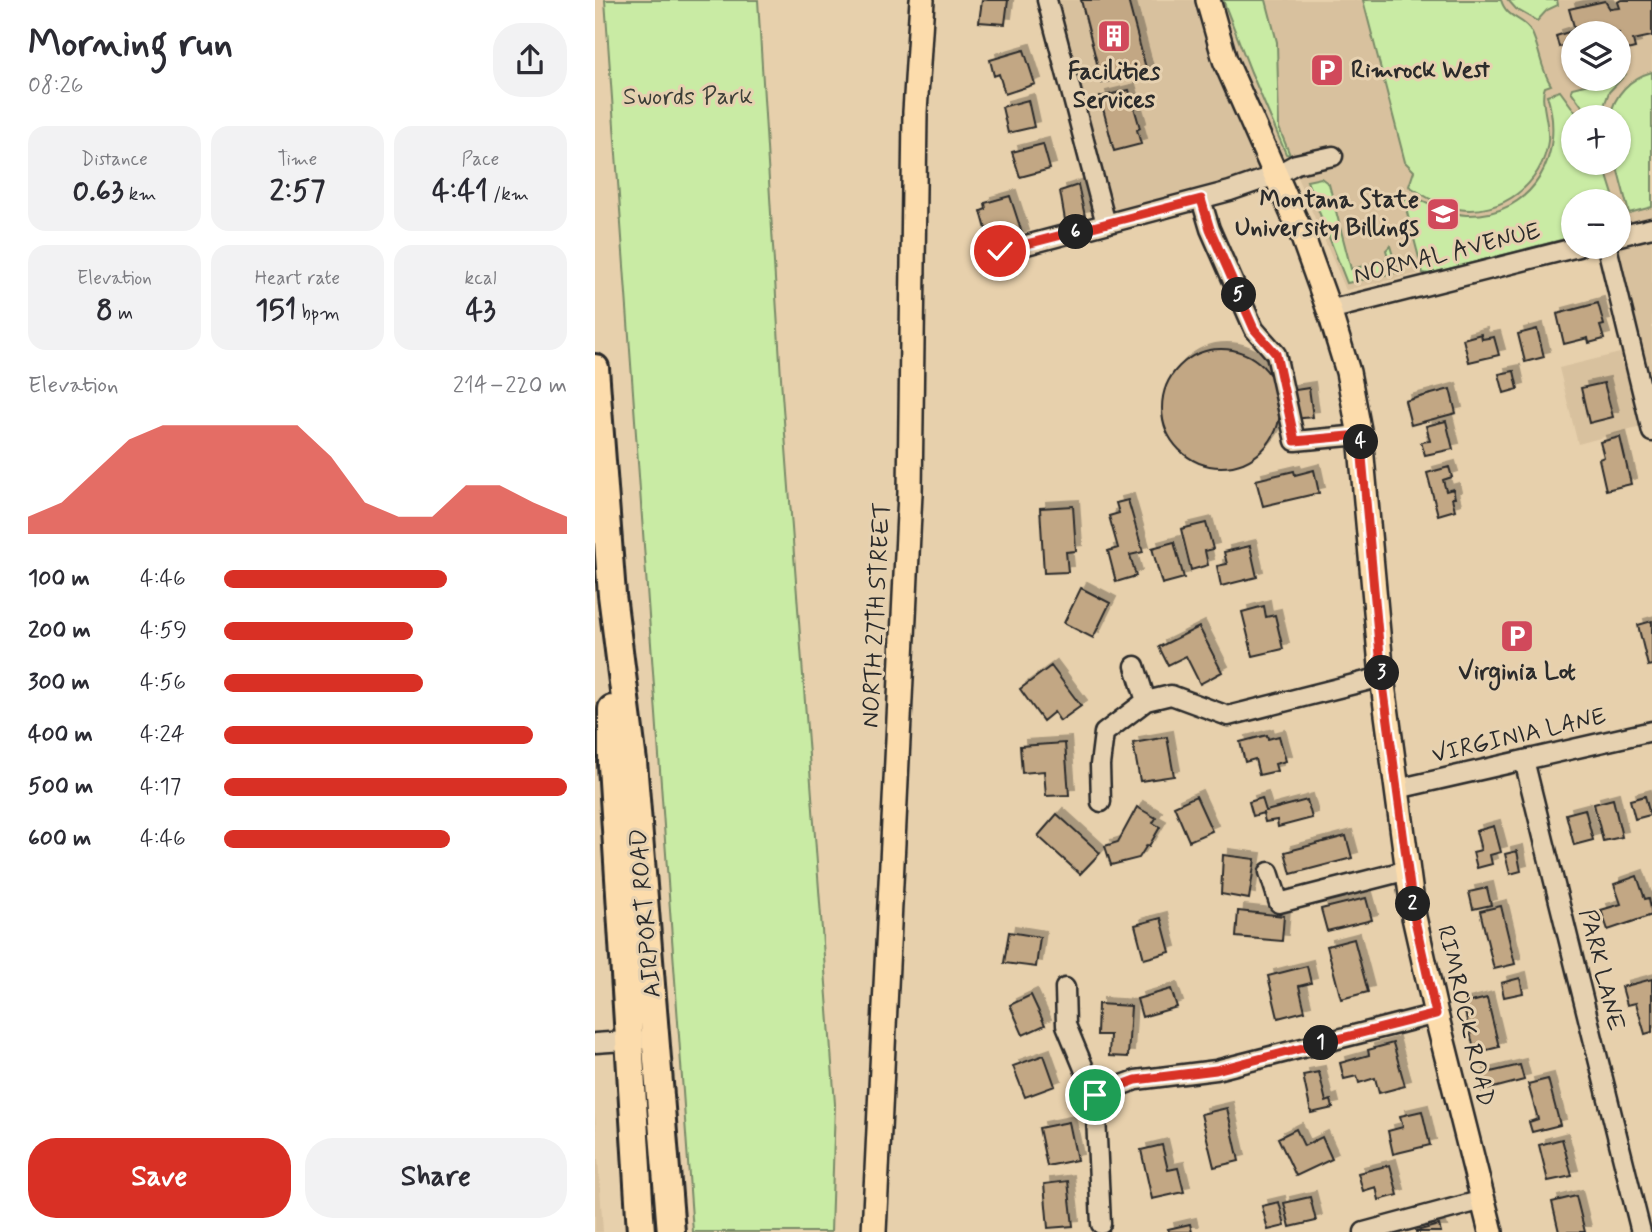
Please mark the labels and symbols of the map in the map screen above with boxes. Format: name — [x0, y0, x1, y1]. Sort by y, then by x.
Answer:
building icon: Facilities Services — [1095, 17, 1133, 55]
parking icon: Rimrock West — [1308, 51, 1346, 89]
place label: Rimrock West — [1351, 55, 1490, 86]
place label: Facilities Services — [1068, 57, 1161, 116]
park label: Swords Park — [623, 82, 753, 113]
place label: Montana State University Billings — [1235, 185, 1420, 247]
school or university icon: Montana State University Billings — [1424, 195, 1462, 233]
pin: 6 — [1058, 215, 1093, 250]
street label: NORMAL AVENUE — [1350, 216, 1544, 292]
pin — [970, 221, 1030, 281]
pin: 5 — [1221, 278, 1257, 312]
pin: 4 — [1343, 424, 1379, 460]
street label: NORTH 27TH STREET — [856, 501, 898, 729]
parking icon: Virginia Lot — [1498, 617, 1536, 655]
pin: 3 — [1365, 656, 1399, 690]
place label: Virginia Lot — [1458, 657, 1576, 691]
street label: VIRGINIA LANE — [1429, 701, 1609, 771]
street label: AIRPORT ROAD — [623, 827, 669, 999]
pin: 2 — [1395, 886, 1431, 922]
street label: PARK LANE — [1571, 906, 1631, 1034]
street label: RIMROCK ROAD — [1429, 922, 1501, 1110]
pin: 1 — [1303, 1026, 1339, 1060]
pin — [1065, 1065, 1125, 1125]

